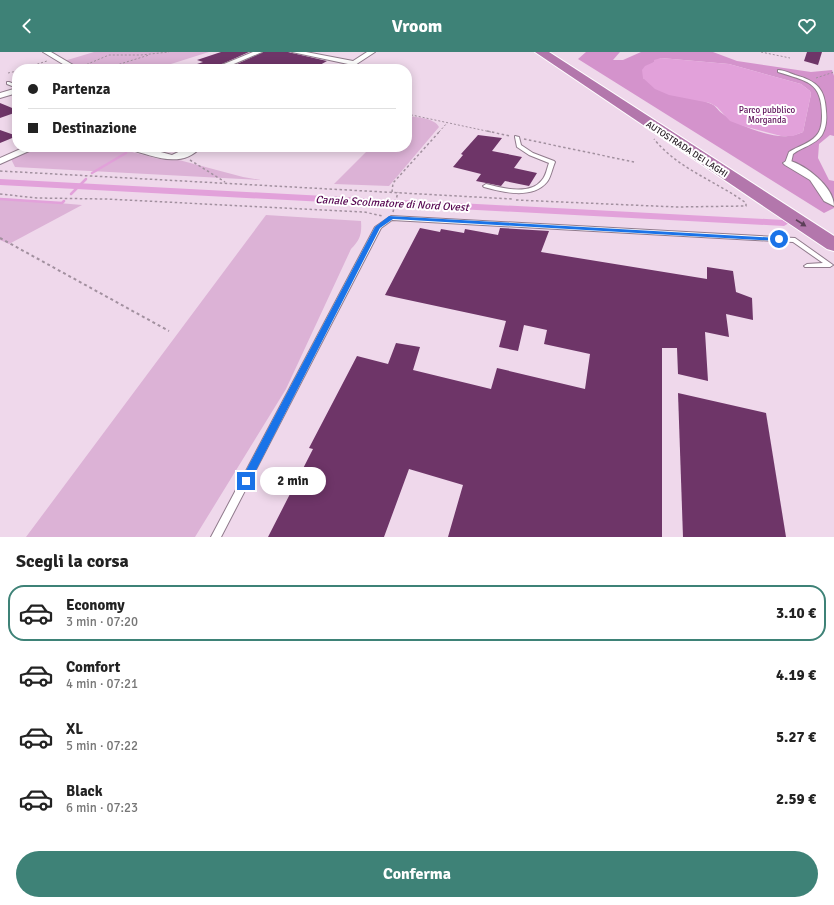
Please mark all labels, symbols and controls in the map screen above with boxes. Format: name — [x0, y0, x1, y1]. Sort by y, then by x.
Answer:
icon: back — [16, 15, 38, 37]
text: Vroom — [392, 15, 442, 37]
icon: heart — [796, 15, 818, 37]
text: Partenza — [52, 80, 110, 98]
park label: Parco pubblico Morganda — [739, 105, 796, 126]
text: Destinazione — [52, 119, 137, 137]
street label: AUTOSTRADA DEI LAGHI — [644, 119, 729, 180]
water label: Canale Scolmatore di Nord Ovest — [315, 193, 470, 214]
one-way arrow — [796, 219, 806, 227]
route start — [770, 230, 788, 248]
callout: 2 min — [260, 467, 326, 495]
route end — [237, 472, 255, 490]
text: 2 min — [277, 473, 309, 489]
text: Scegli la corsa — [16, 550, 129, 572]
icon: car — [18, 595, 54, 631]
text: Economy — [66, 596, 125, 614]
text: 3.10 € — [776, 604, 816, 622]
text: 3 min · 07:20 — [66, 614, 138, 630]
icon: car — [18, 657, 54, 693]
text: Comfort — [66, 658, 120, 676]
text: 4.19 € — [776, 666, 816, 684]
text: 4 min · 07:21 — [66, 676, 138, 692]
icon: car — [18, 719, 54, 755]
text: XL — [66, 720, 83, 738]
text: 5.27 € — [776, 728, 816, 746]
text: 5 min · 07:22 — [66, 738, 138, 754]
icon: car — [18, 781, 54, 817]
text: Black — [66, 782, 103, 800]
text: 2.59 € — [776, 790, 816, 808]
text: 6 min · 07:23 — [66, 800, 138, 816]
button: Conferma — [16, 851, 818, 897]

